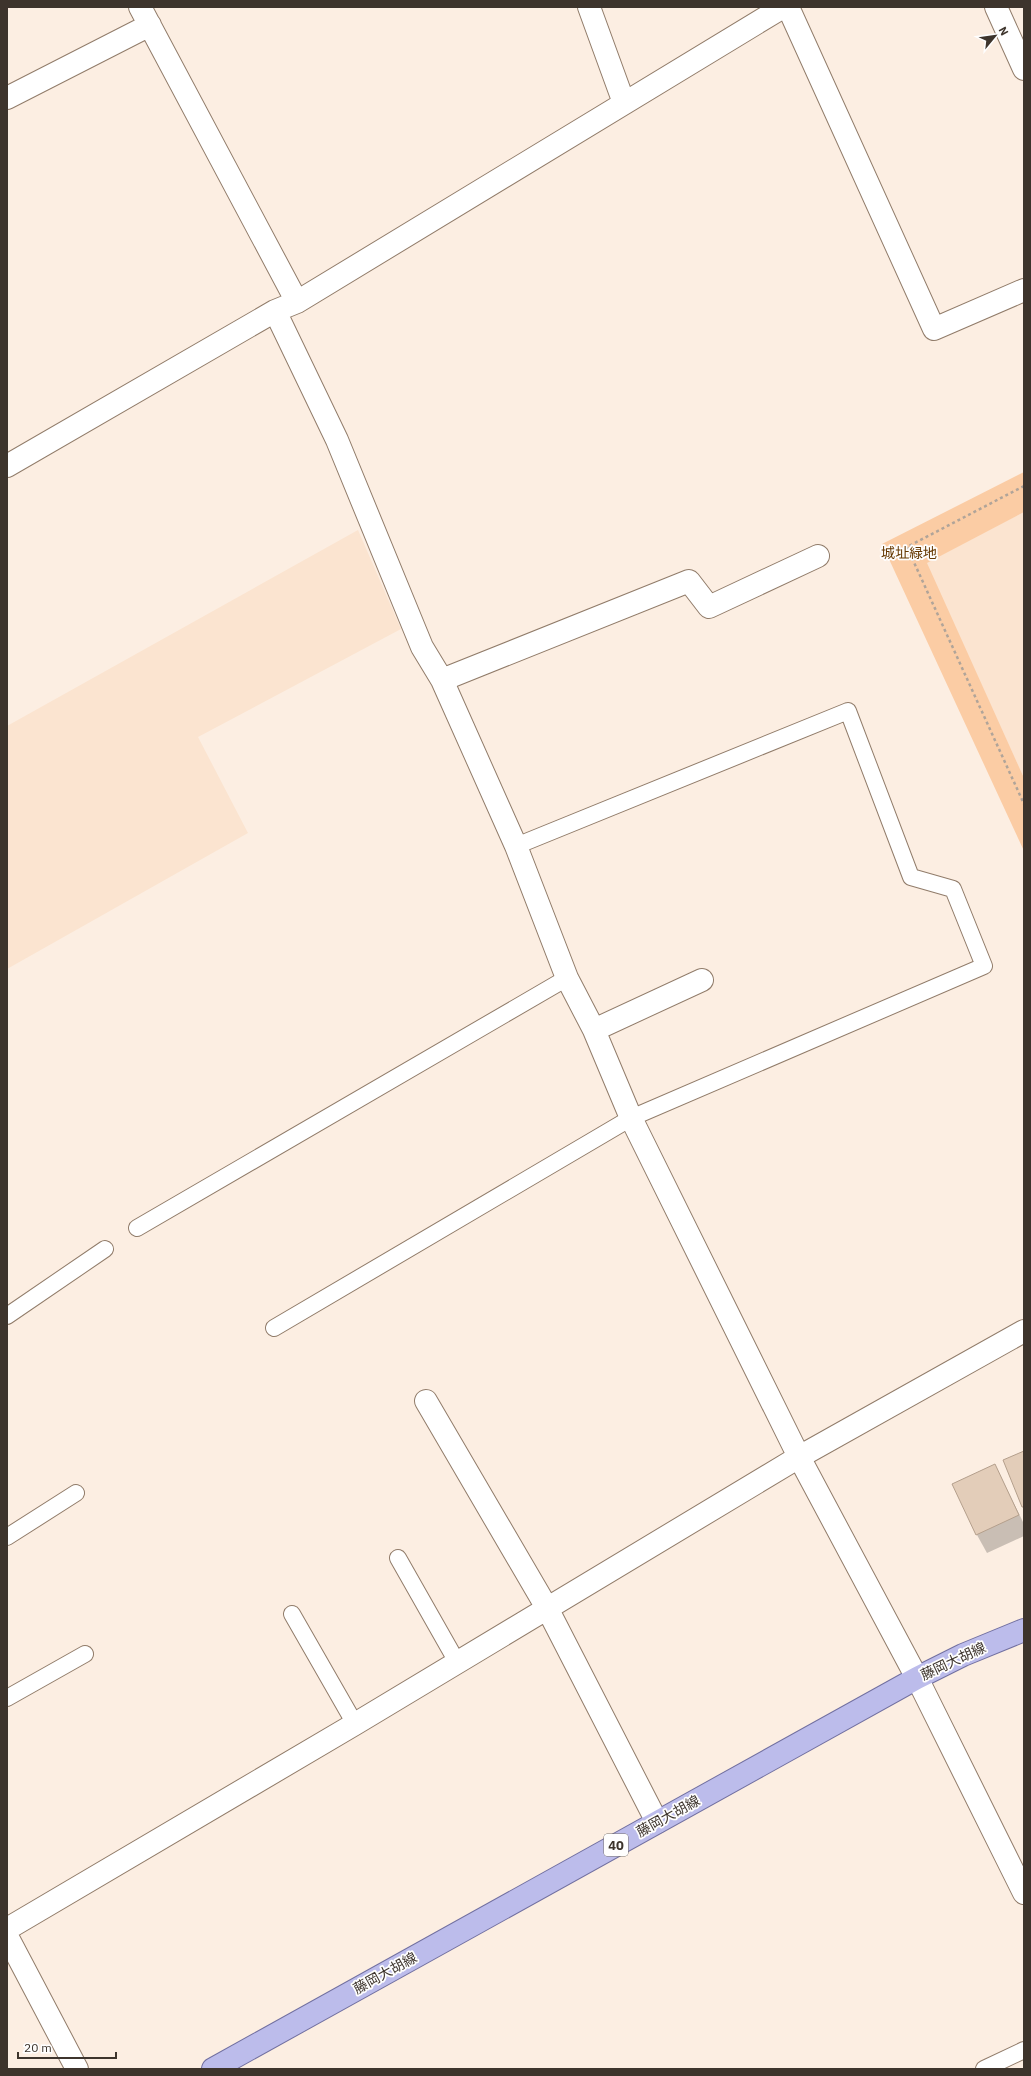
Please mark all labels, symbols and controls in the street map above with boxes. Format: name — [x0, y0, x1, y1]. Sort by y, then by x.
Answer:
north arrow — [975, 16, 1015, 56]
text: N — [996, 24, 1012, 38]
park label: 城址緑地 — [881, 544, 937, 562]
street label: 藤岡大胡線 — [917, 1638, 989, 1684]
street label: 藤岡大胡線 — [633, 1791, 703, 1841]
road number: 40 — [604, 1834, 628, 1856]
street label: 藤岡大胡線 — [350, 1948, 420, 1998]
scale bar — [18, 2034, 116, 2060]
text: 20 m — [24, 2040, 52, 2055]

